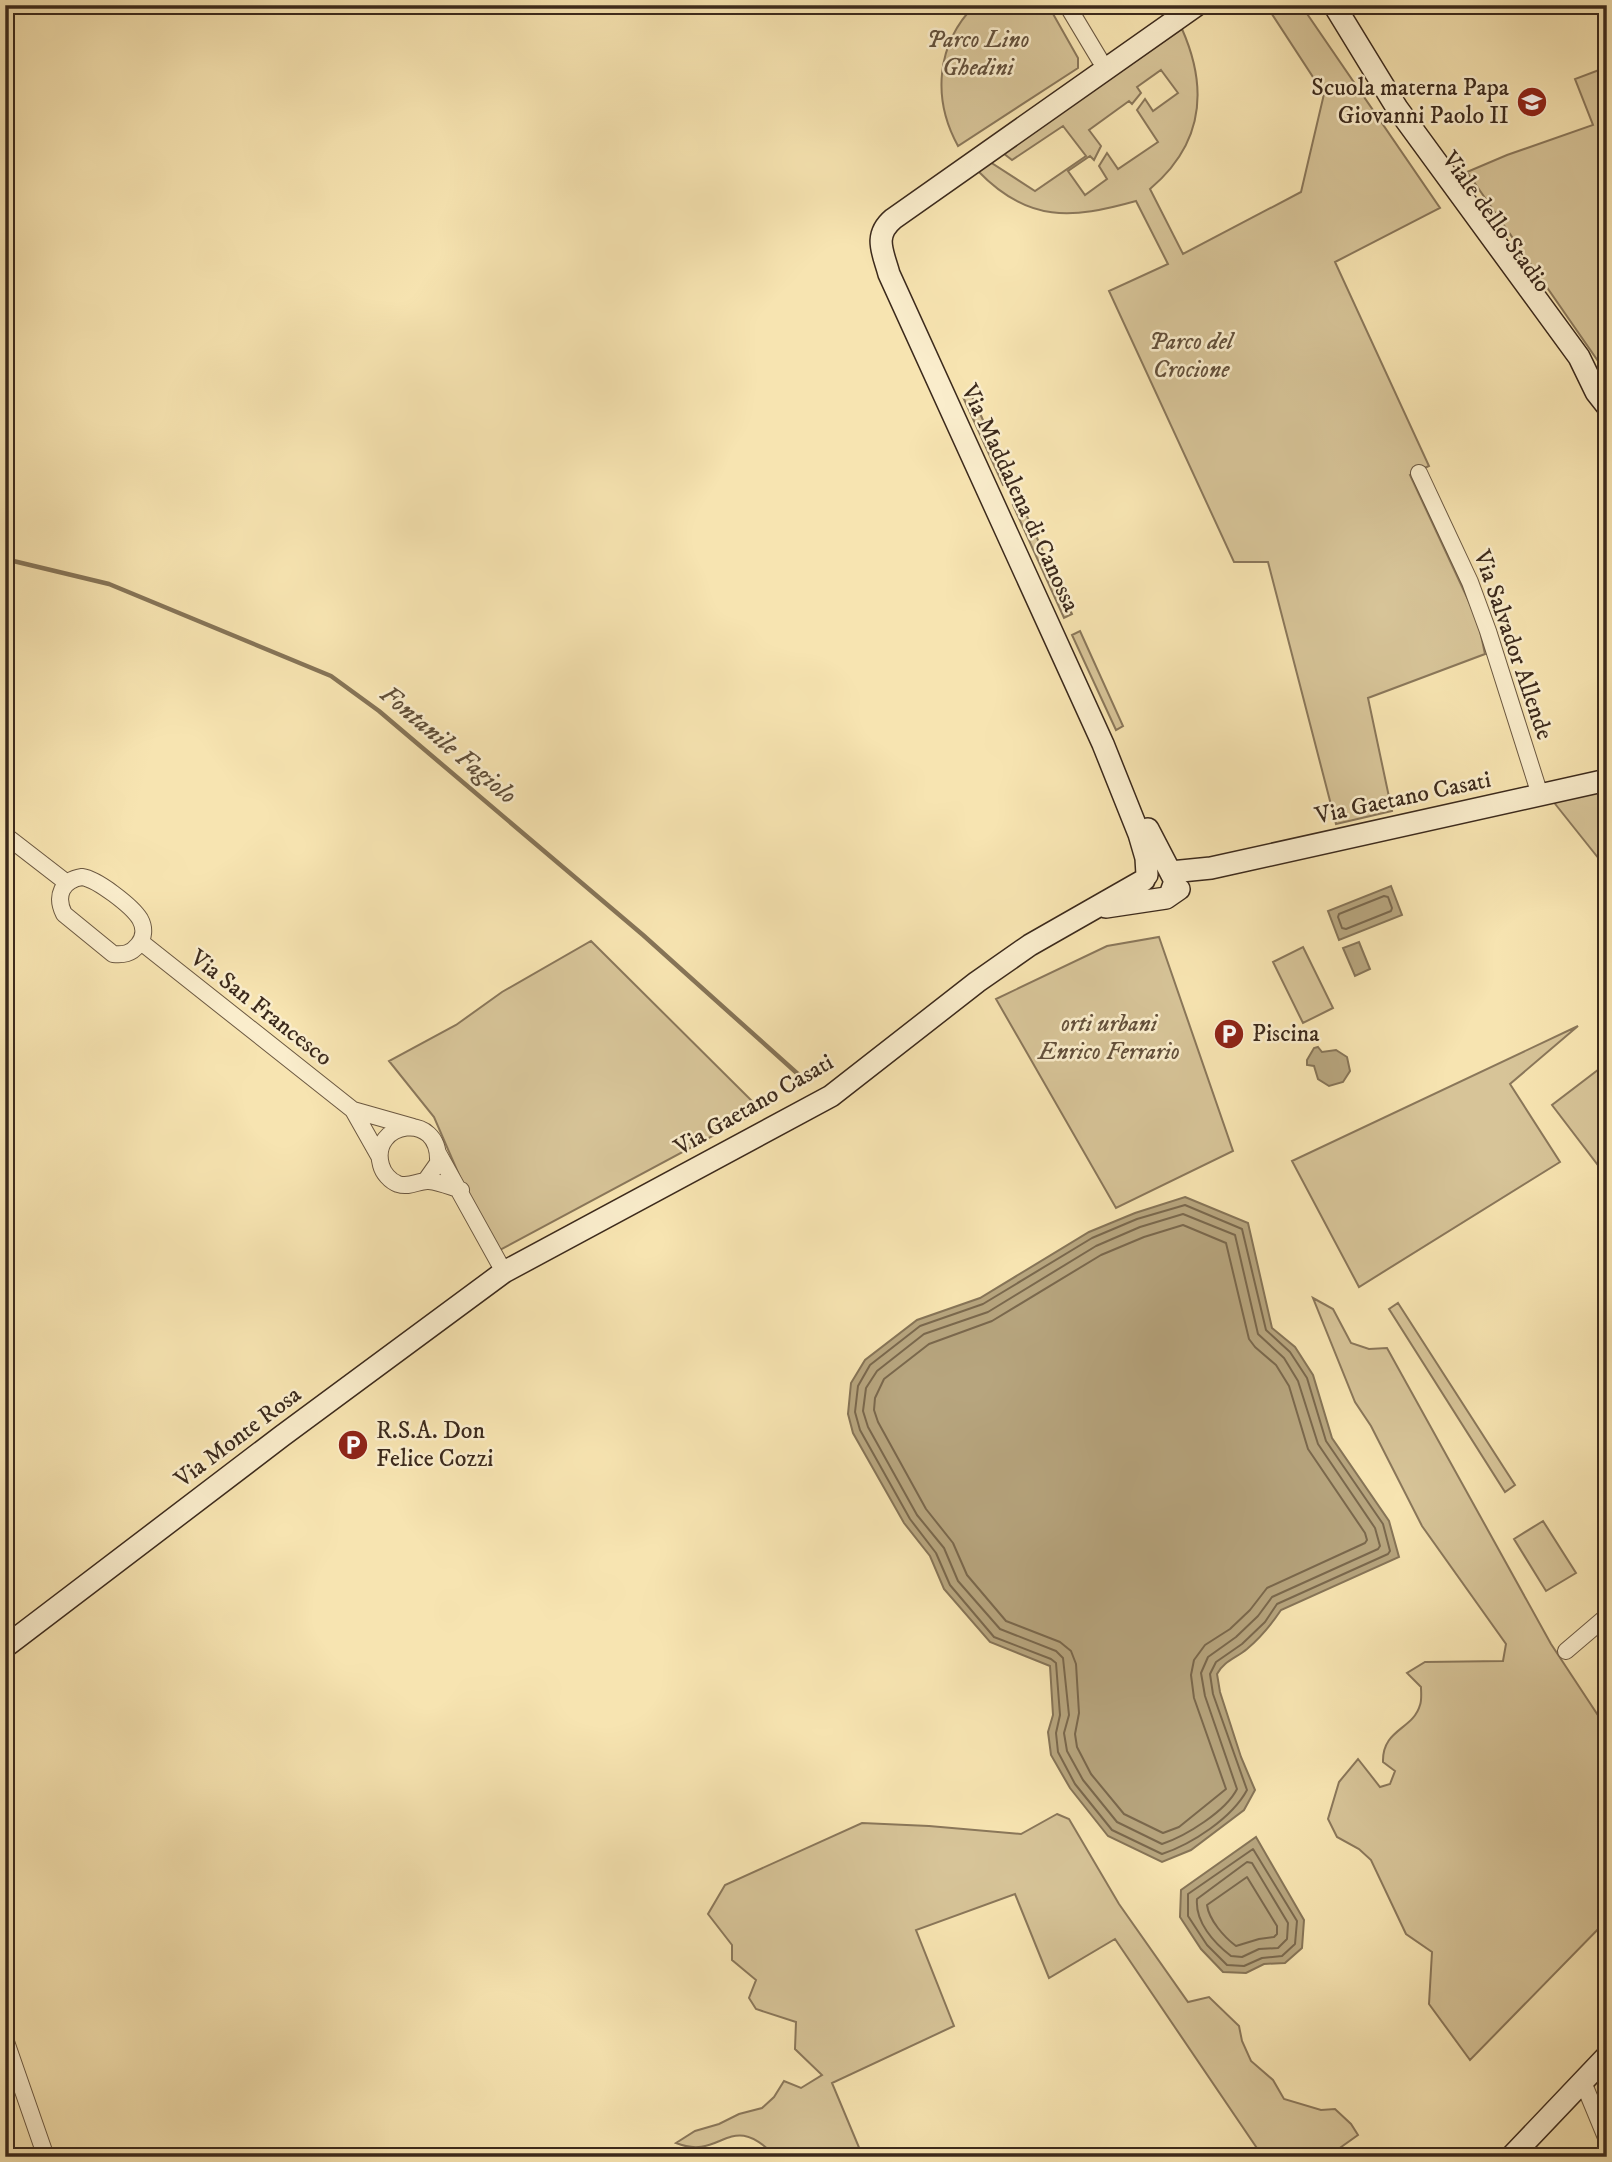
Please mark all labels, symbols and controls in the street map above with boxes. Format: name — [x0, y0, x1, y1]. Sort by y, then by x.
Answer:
park label: Parco Lino Ghedini — [927, 25, 1030, 83]
place label: Scuola materna Papa Giovanni Paolo II — [1311, 73, 1510, 131]
school or university icon: Scuola materna Papa Giovanni Paolo II — [1515, 85, 1549, 119]
street label: Viale dello Stadio — [1434, 145, 1557, 298]
park label: Parco del Crocione — [1149, 327, 1236, 385]
street label: Via Maddalena di Canossa — [954, 379, 1086, 617]
street label: Via Salvador Allende — [1466, 545, 1560, 744]
water label: Fontanile Fagiolo — [373, 678, 523, 812]
street label: Via Gaetano Casati — [1311, 765, 1494, 831]
street label: Via San Francesco — [183, 942, 338, 1073]
park label: orti urbani Enrico Ferrario — [1036, 1009, 1180, 1067]
parking icon: Piscina — [1212, 1017, 1246, 1051]
place label: Piscina — [1252, 1019, 1320, 1049]
street label: Via Gaetano Casati — [668, 1047, 839, 1163]
street label: Via Monte Rosa — [168, 1379, 308, 1495]
place label: R.S.A. Don Felice Cozzi — [376, 1416, 494, 1474]
parking icon: R.S.A. Don Felice Cozzi — [336, 1428, 370, 1462]

